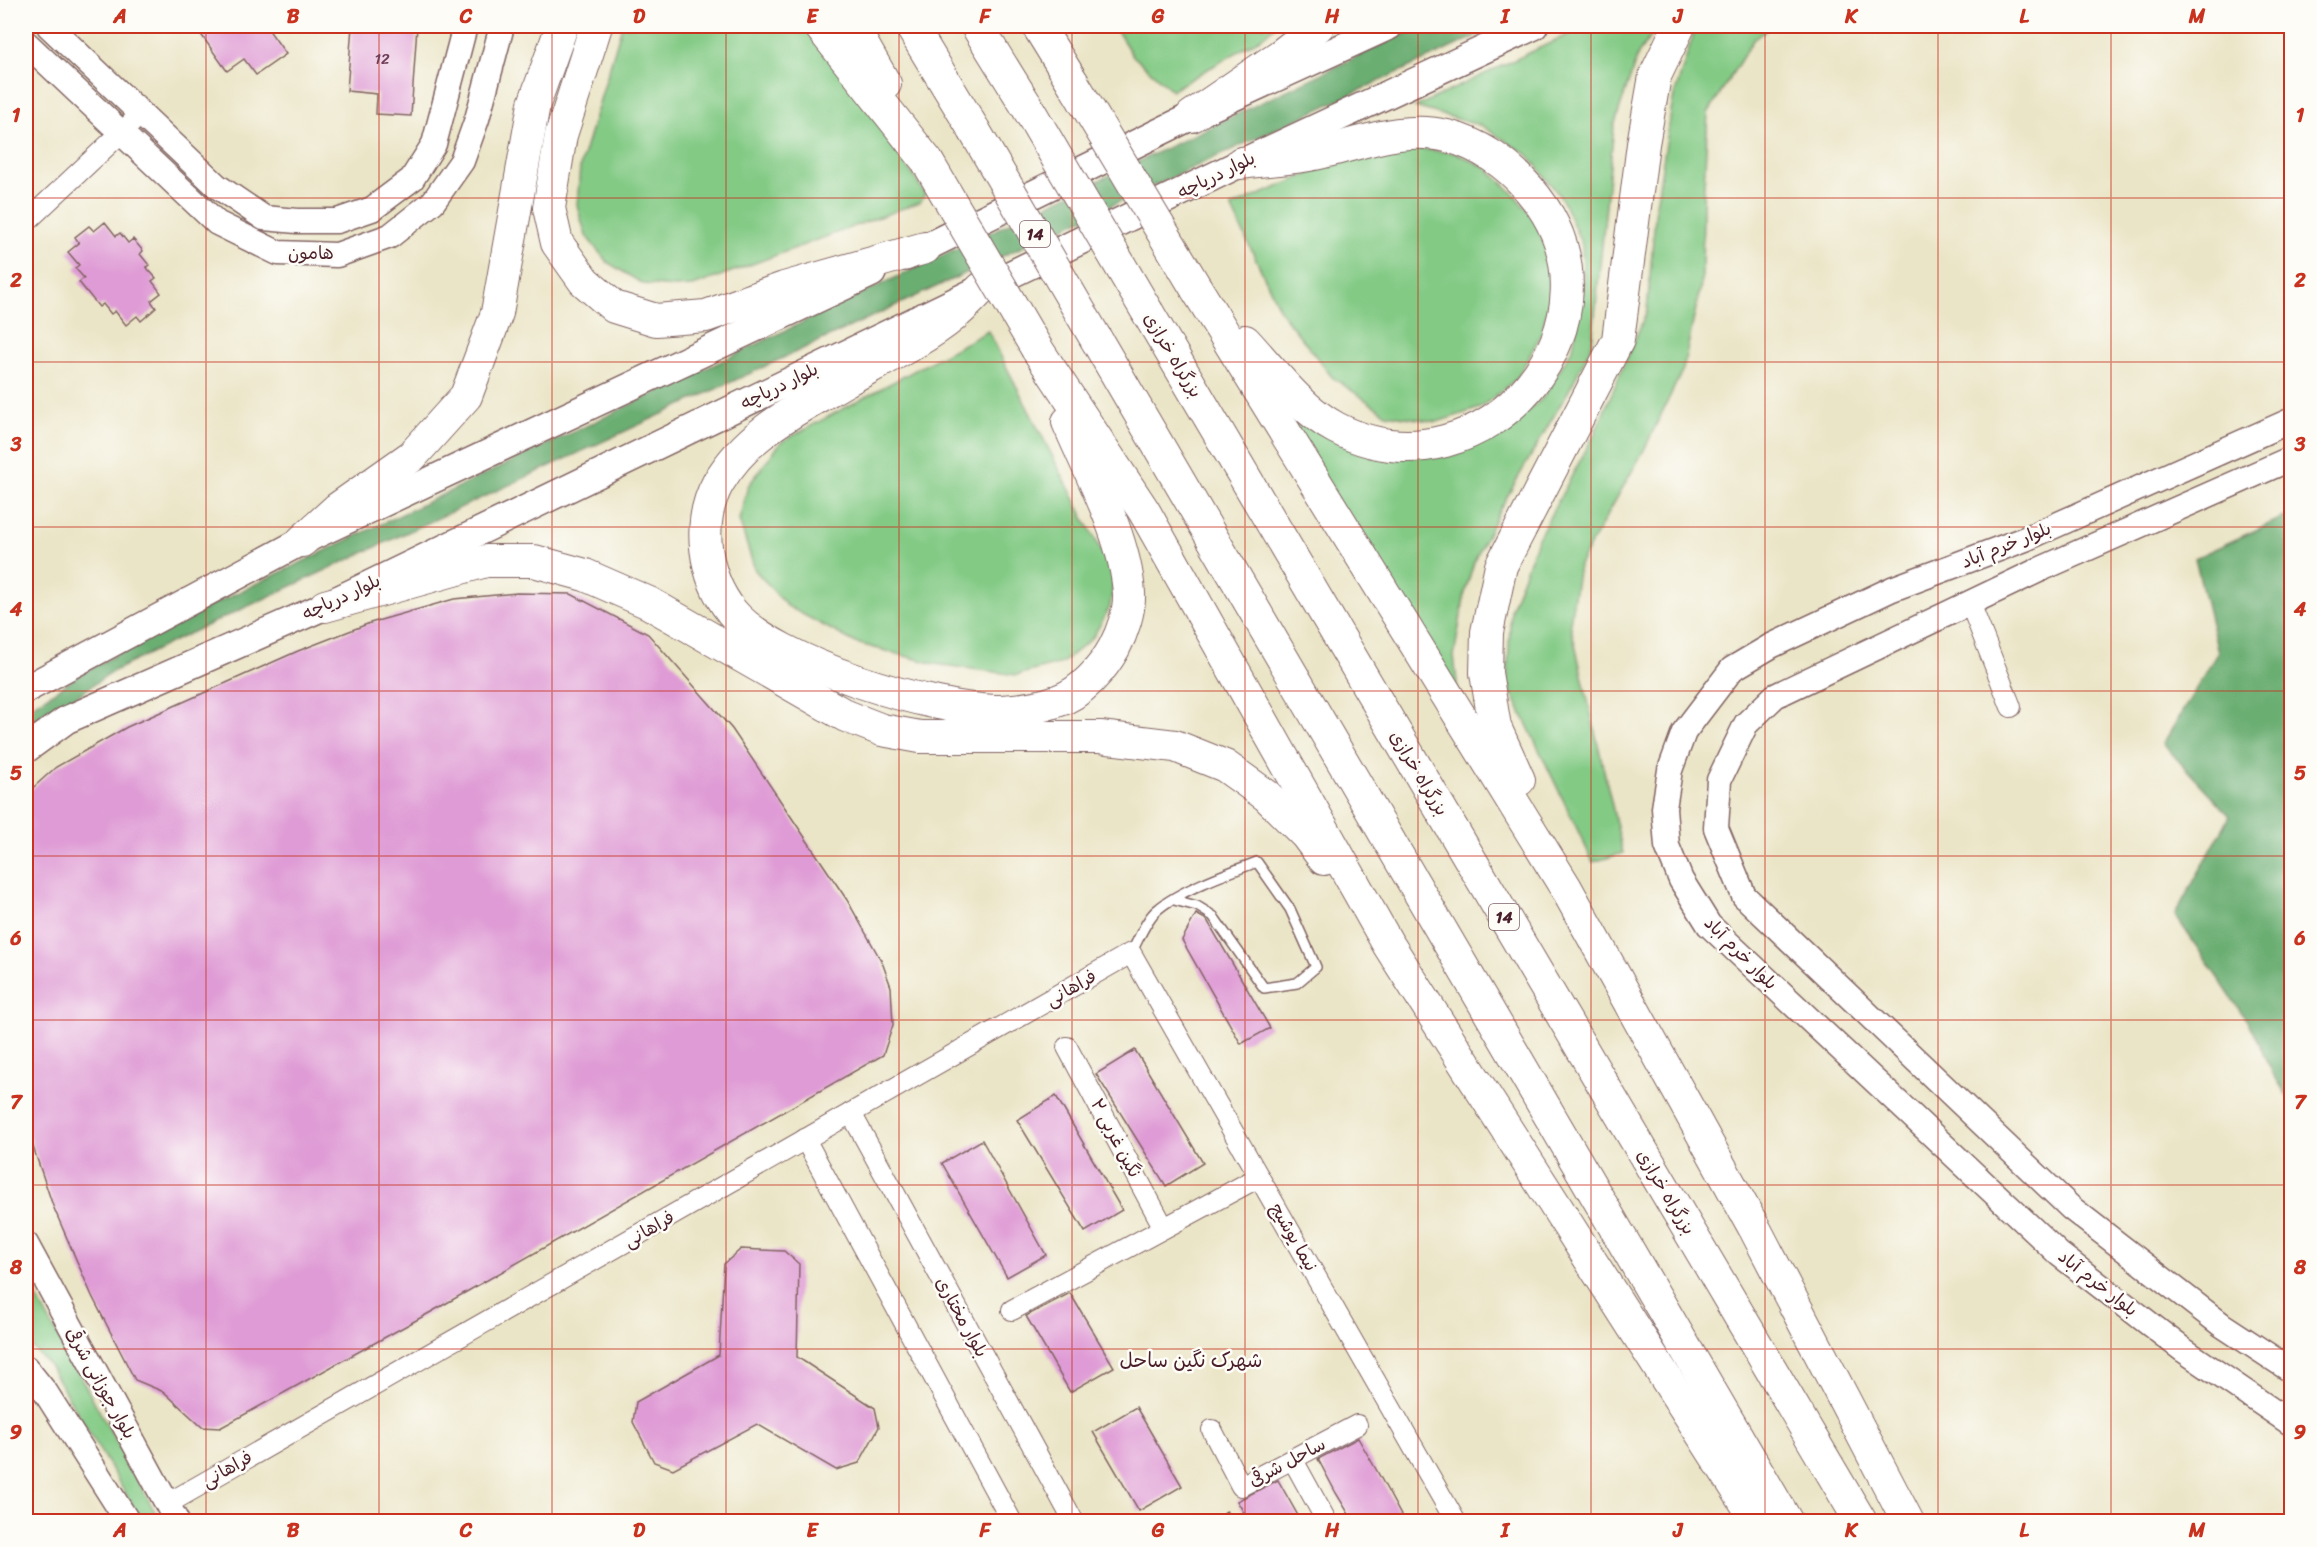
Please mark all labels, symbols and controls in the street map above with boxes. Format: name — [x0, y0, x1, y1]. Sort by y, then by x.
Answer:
text: A — [112, 0, 127, 34]
text: B — [287, 0, 300, 34]
text: C — [459, 0, 473, 34]
text: D — [633, 0, 646, 34]
text: E — [806, 0, 819, 34]
text: F — [979, 0, 992, 34]
text: G — [1151, 0, 1165, 34]
text: H — [1324, 0, 1340, 34]
text: I — [1500, 0, 1511, 34]
text: J — [1672, 0, 1684, 34]
text: K — [1844, 0, 1859, 34]
text: L — [2019, 0, 2029, 34]
text: M — [2188, 0, 2206, 34]
house number: 12 — [374, 46, 390, 72]
text: 1 — [12, 98, 21, 133]
text: 1 — [2296, 98, 2305, 133]
street label: بلوار دریاچه — [1171, 142, 1261, 208]
road number: 14 — [1020, 221, 1050, 247]
street label: هامون — [288, 237, 334, 269]
text: 2 — [9, 263, 22, 298]
text: 2 — [2293, 263, 2306, 298]
street label: بزرگراه خرازی — [1135, 306, 1211, 404]
street label: بلوار دریاچه — [734, 353, 824, 419]
text: 3 — [10, 427, 22, 462]
text: 3 — [2294, 427, 2306, 462]
street label: بلوار خرم آباد — [1956, 512, 2056, 578]
street label: بلوار دریاچه — [296, 565, 386, 629]
text: 4 — [9, 592, 23, 627]
text: 4 — [2293, 592, 2307, 627]
street label: بزرگراه خرازی — [1381, 724, 1457, 822]
text: 5 — [10, 756, 22, 791]
text: 5 — [2294, 756, 2306, 791]
road number: 14 — [1489, 904, 1519, 930]
street label: بلوار خرم آباد — [1696, 908, 1786, 998]
text: 6 — [9, 921, 22, 956]
text: 6 — [2293, 921, 2306, 956]
street label: فراهانی — [1039, 960, 1103, 1016]
text: 7 — [10, 1085, 23, 1120]
text: 7 — [2294, 1085, 2307, 1120]
street label: نگین غربی ۲ — [1082, 1093, 1150, 1183]
street label: بزرگراه خرازی — [1628, 1143, 1704, 1241]
street label: نیما یوشیج — [1261, 1196, 1327, 1278]
street label: فراهانی — [617, 1201, 681, 1257]
street label: بلوار خرم آباد — [2051, 1241, 2145, 1325]
text: 8 — [9, 1250, 23, 1285]
text: 8 — [2293, 1250, 2307, 1285]
street label: بلوار مختاری — [927, 1271, 997, 1363]
street label: بلوار جوزانی شرقی — [57, 1321, 145, 1445]
district label: شهرک نگین ساحل — [1119, 1343, 1263, 1378]
text: 9 — [10, 1415, 22, 1450]
text: 9 — [2294, 1415, 2306, 1450]
street label: ساحل شرقی — [1242, 1428, 1332, 1496]
street label: فراهانی — [195, 1441, 259, 1497]
text: A — [112, 1513, 127, 1547]
text: B — [287, 1513, 300, 1547]
text: C — [459, 1513, 473, 1547]
text: D — [633, 1513, 646, 1547]
text: E — [806, 1513, 819, 1547]
text: F — [979, 1513, 992, 1547]
text: G — [1151, 1513, 1165, 1547]
text: H — [1324, 1513, 1340, 1547]
text: I — [1500, 1513, 1511, 1547]
text: J — [1672, 1513, 1684, 1547]
text: K — [1844, 1513, 1859, 1547]
text: L — [2019, 1513, 2029, 1547]
text: M — [2188, 1513, 2206, 1547]

